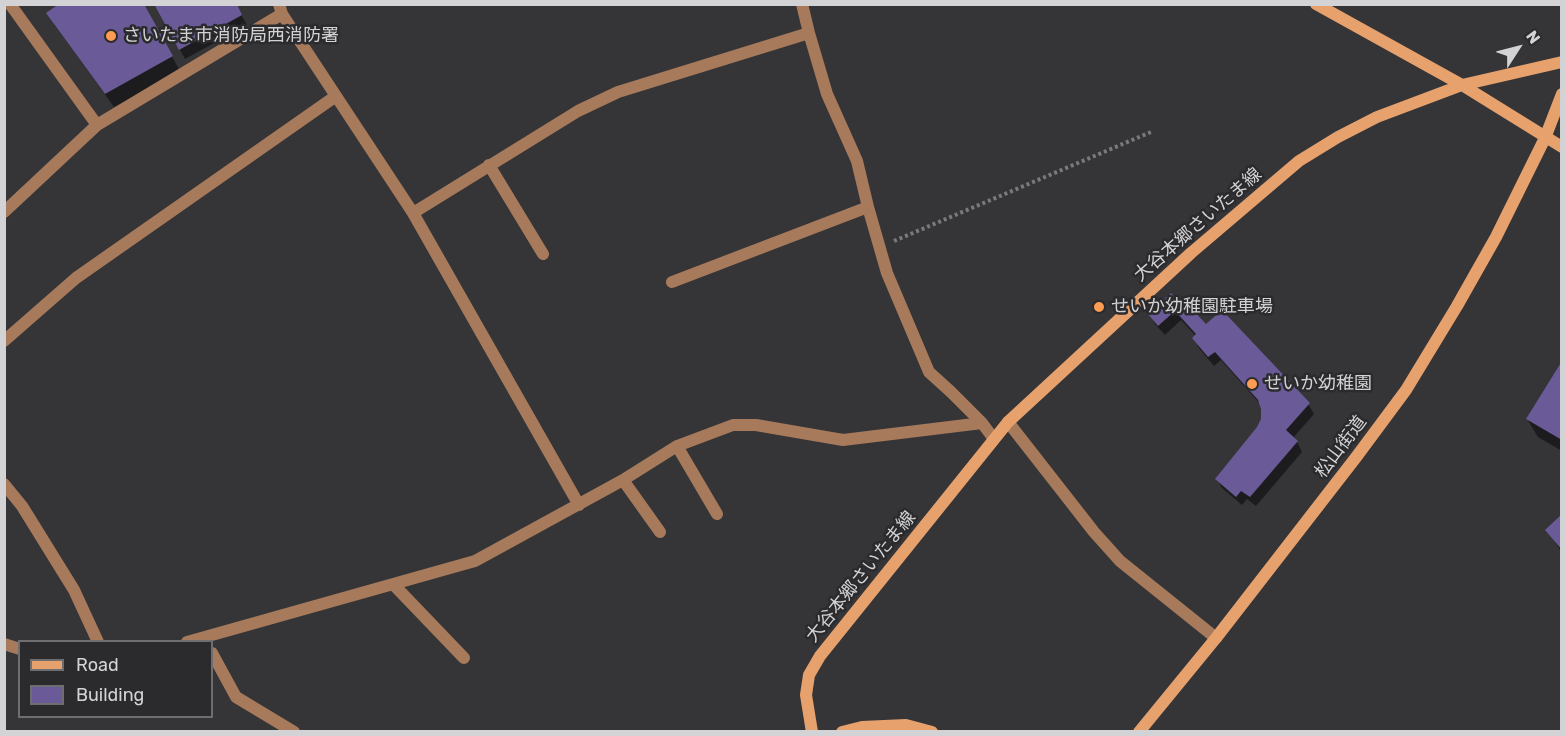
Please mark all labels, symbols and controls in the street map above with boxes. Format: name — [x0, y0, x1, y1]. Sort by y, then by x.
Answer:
north arrow — [1488, 18, 1548, 78]
place label: さいたま市消防局西消防署 — [123, 25, 339, 47]
text: N — [1522, 27, 1544, 47]
marker: さいたま市消防局西消防署 — [104, 29, 118, 43]
street label: 大谷本郷さいたま線 — [1130, 164, 1266, 286]
place label: せいか幼稚園駐車場 — [1111, 296, 1273, 318]
marker: せいか幼稚園駐車場 — [1092, 300, 1106, 314]
place label: せいか幼稚園 — [1264, 373, 1372, 395]
marker: せいか幼稚園 — [1245, 377, 1259, 391]
street label: 松山街道 — [1311, 412, 1371, 482]
street label: 大谷本郷さいたま線 — [802, 507, 920, 647]
legend — [18, 640, 213, 718]
text: Road — [76, 654, 119, 676]
text: Building — [76, 684, 144, 706]

